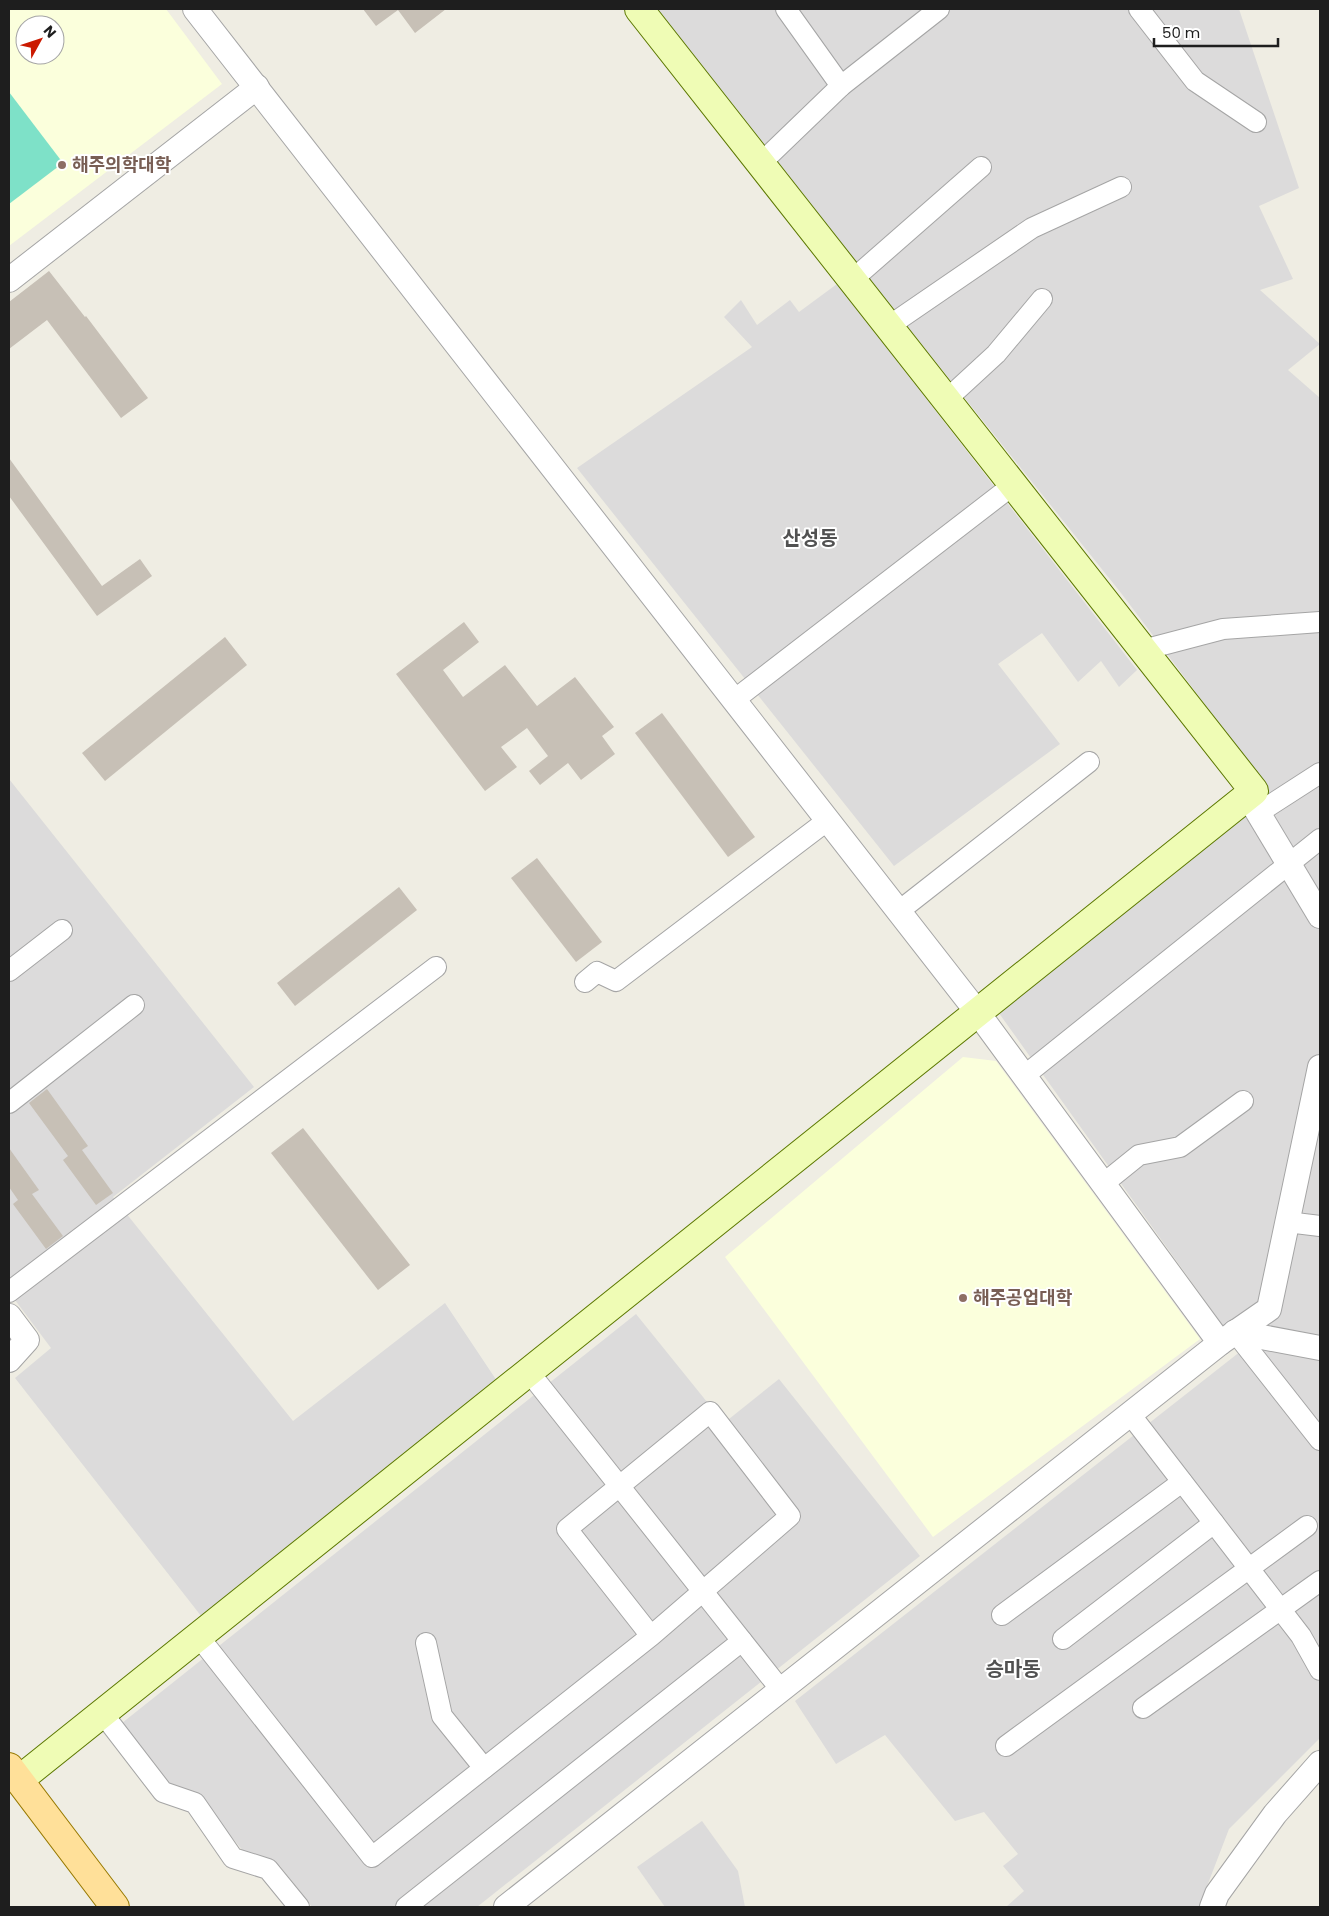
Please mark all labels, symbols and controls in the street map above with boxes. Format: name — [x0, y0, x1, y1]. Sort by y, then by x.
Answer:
north arrow — [15, 15, 65, 65]
scale bar — [1154, 15, 1278, 47]
text: N — [39, 21, 61, 42]
text: 50 m — [1162, 22, 1200, 43]
place label: 해주의학대학 — [72, 152, 172, 177]
marker: 해주의학대학 — [56, 159, 68, 171]
district label: 산성동 — [782, 524, 838, 552]
place label: 해주공업대학 — [973, 1285, 1073, 1310]
marker: 해주공업대학 — [957, 1292, 969, 1304]
district label: 승마동 — [985, 1655, 1041, 1683]

